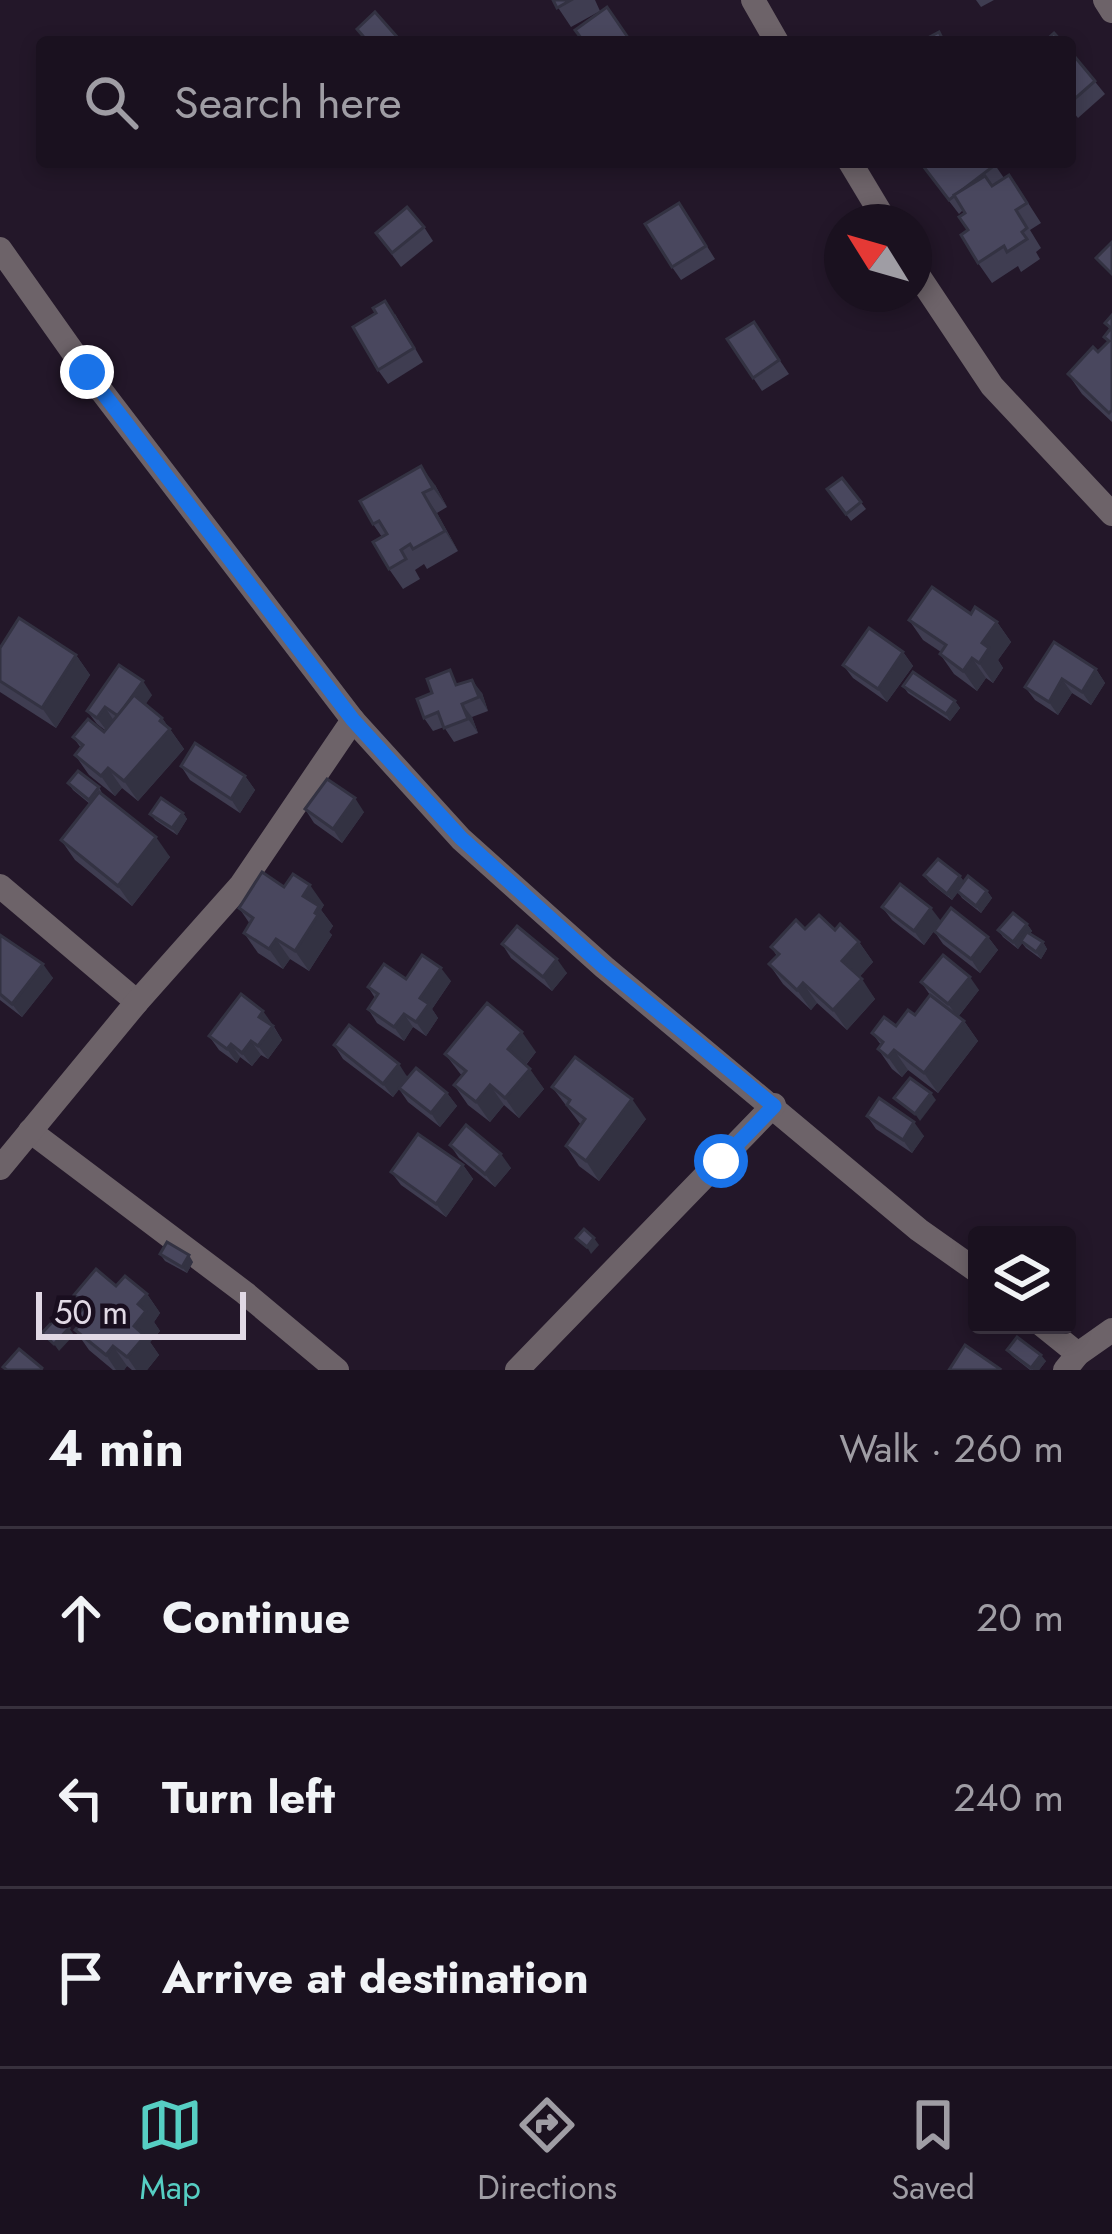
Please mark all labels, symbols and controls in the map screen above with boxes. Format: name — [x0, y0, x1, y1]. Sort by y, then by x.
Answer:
search box — [36, 36, 1076, 168]
icon: search — [78, 69, 144, 135]
text: Search here — [174, 70, 402, 135]
north arrow — [824, 204, 932, 312]
route end — [60, 345, 114, 399]
route start — [694, 1134, 748, 1188]
map controls — [968, 1226, 1076, 1334]
button: layers — [968, 1226, 1076, 1334]
scale bar — [36, 1286, 246, 1339]
text: 50 m — [54, 1289, 128, 1336]
text: 4 min — [48, 1411, 184, 1485]
text: Walk · 260 m — [839, 1420, 1064, 1477]
icon: ahead — [48, 1585, 114, 1651]
text: Continue — [162, 1585, 350, 1650]
text: 20 m — [976, 1589, 1064, 1646]
icon: left — [48, 1765, 114, 1831]
text: Turn left — [162, 1765, 335, 1830]
text: 240 m — [954, 1769, 1064, 1826]
icon: arrive — [48, 1945, 114, 2011]
text: Arrive at destination — [162, 1945, 589, 2010]
tab: Map — [137, 2092, 203, 2211]
tab: Directions — [477, 2092, 617, 2211]
tab: Saved — [891, 2092, 975, 2211]

